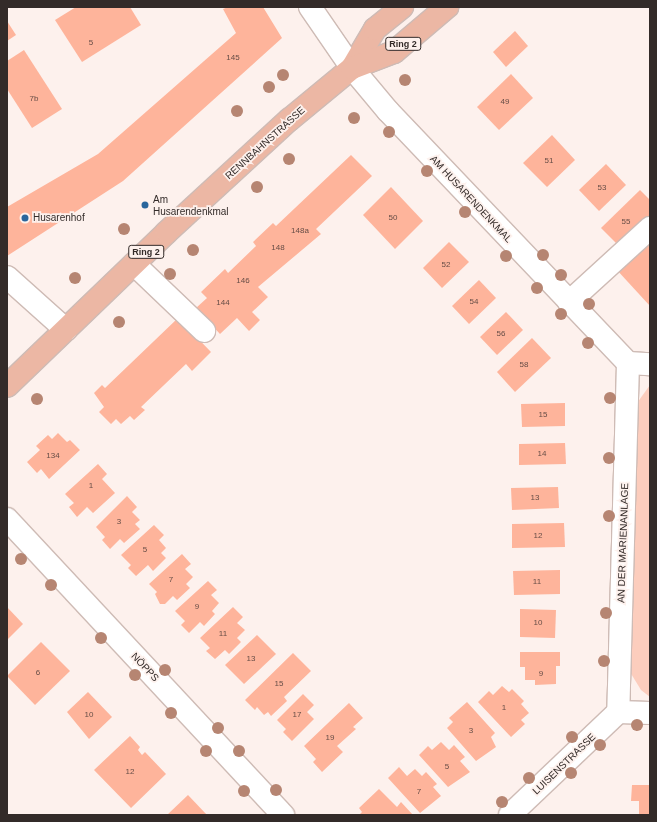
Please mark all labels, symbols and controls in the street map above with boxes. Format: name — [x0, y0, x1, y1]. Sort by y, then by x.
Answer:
road number: Ring 2 — [385, 37, 421, 51]
house number: 5 — [89, 38, 93, 48]
house number: 145 — [226, 53, 240, 63]
house number: 7b — [30, 94, 38, 104]
house number: 49 — [501, 97, 509, 107]
street label: RENNBAHNSTRASSE — [223, 104, 307, 182]
street label: AM HUSARENDENKMAL — [427, 153, 515, 245]
house number: 51 — [545, 156, 553, 166]
house number: 53 — [598, 183, 606, 193]
place label: Am Husarendenkmal — [153, 193, 229, 216]
marker: Am Husarendenkmal — [140, 200, 150, 210]
place label: Husarenhof — [33, 212, 85, 224]
marker: Husarenhof — [20, 213, 30, 223]
house number: 50 — [389, 213, 397, 223]
house number: 55 — [622, 217, 630, 227]
house number: 148a — [291, 226, 309, 236]
house number: 148 — [271, 243, 285, 253]
road number: Ring 2 — [128, 245, 164, 259]
house number: 52 — [442, 260, 450, 270]
house number: 146 — [236, 276, 250, 286]
house number: 54 — [470, 297, 478, 307]
house number: 144 — [216, 298, 230, 308]
house number: 56 — [497, 329, 505, 339]
house number: 58 — [520, 360, 528, 370]
house number: 15 — [539, 410, 547, 420]
house number: 14 — [538, 449, 546, 459]
house number: 134 — [46, 451, 60, 461]
house number: 1 — [89, 481, 93, 491]
street label: AN DER MARIENANLAGE — [615, 483, 631, 603]
house number: 13 — [531, 493, 539, 503]
house number: 3 — [117, 517, 121, 527]
house number: 12 — [534, 531, 542, 541]
house number: 5 — [143, 545, 147, 555]
house number: 7 — [169, 575, 173, 585]
house number: 11 — [533, 577, 541, 587]
house number: 9 — [195, 602, 199, 612]
house number: 10 — [534, 618, 542, 628]
house number: 11 — [219, 629, 227, 639]
street label: NÖPPS — [129, 650, 161, 684]
house number: 13 — [247, 654, 255, 664]
house number: 6 — [36, 668, 40, 678]
house number: 9 — [539, 669, 543, 679]
house number: 15 — [275, 679, 283, 689]
house number: 1 — [502, 703, 506, 713]
house number: 10 — [85, 710, 93, 720]
house number: 17 — [293, 710, 301, 720]
house number: 3 — [469, 726, 473, 736]
street label: LUISENSTRASSE — [530, 731, 598, 797]
house number: 19 — [326, 733, 334, 743]
house number: 5 — [445, 762, 449, 772]
house number: 12 — [126, 767, 134, 777]
house number: 7 — [417, 787, 421, 797]

